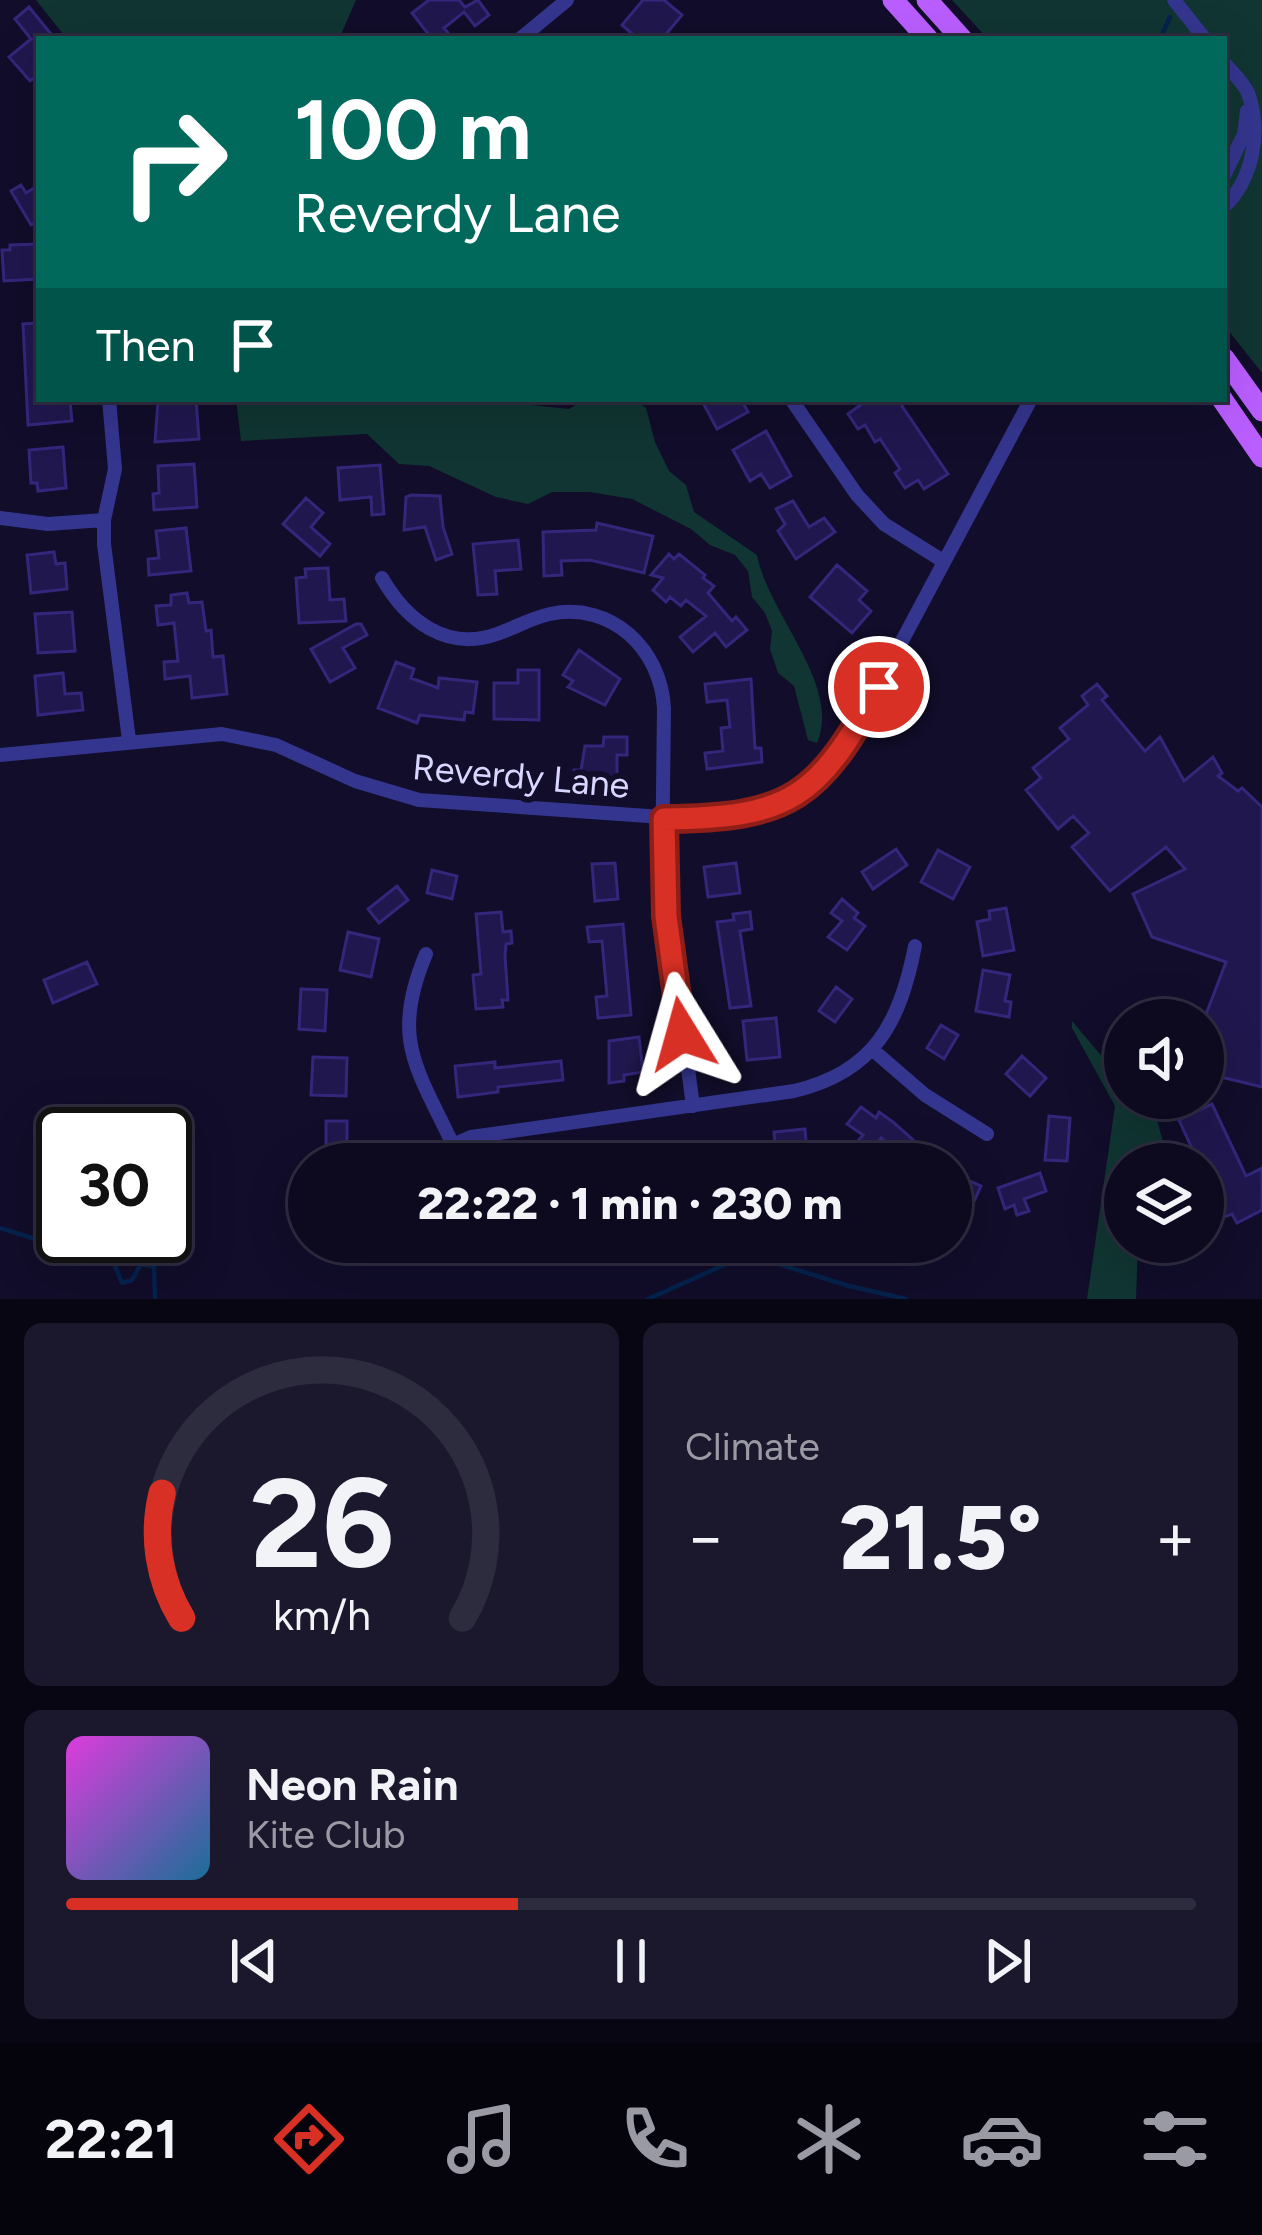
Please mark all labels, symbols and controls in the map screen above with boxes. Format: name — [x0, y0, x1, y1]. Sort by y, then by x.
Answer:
text: 100 m — [294, 79, 532, 180]
icon: right — [96, 84, 252, 240]
text: Reverdy Lane — [294, 181, 620, 246]
icon: arrive — [220, 312, 286, 378]
text: Then — [96, 318, 196, 372]
pin — [828, 636, 930, 738]
icon: arrive — [846, 654, 912, 720]
street label: Reverdy Lane — [411, 745, 631, 807]
position arrow — [619, 971, 745, 1097]
map controls — [1104, 999, 1224, 1263]
button: sound — [1104, 999, 1224, 1119]
speed limit sign: 30 — [36, 1107, 192, 1263]
button: layers — [1104, 1143, 1224, 1263]
text: 22:22 · 1 min · 230 m — [418, 1176, 842, 1230]
text: Climate — [685, 1423, 820, 1470]
text: 26 — [249, 1448, 394, 1598]
text: 21.5° — [839, 1483, 1042, 1592]
text: − — [685, 1497, 726, 1577]
text: + — [1155, 1497, 1196, 1577]
text: km/h — [273, 1588, 370, 1640]
text: Neon Rain — [246, 1757, 459, 1811]
text: Kite Club — [246, 1811, 406, 1858]
icon: previous — [221, 1928, 287, 1994]
icon: pause — [598, 1928, 664, 1994]
icon: next — [975, 1928, 1041, 1994]
icon: directions — [267, 2097, 351, 2181]
icon: music — [440, 2097, 524, 2181]
icon: phone — [613, 2097, 697, 2181]
icon: climate — [787, 2097, 871, 2181]
icon: car — [960, 2097, 1044, 2181]
icon: filters — [1133, 2097, 1217, 2181]
text: 22:21 — [45, 2107, 177, 2172]

